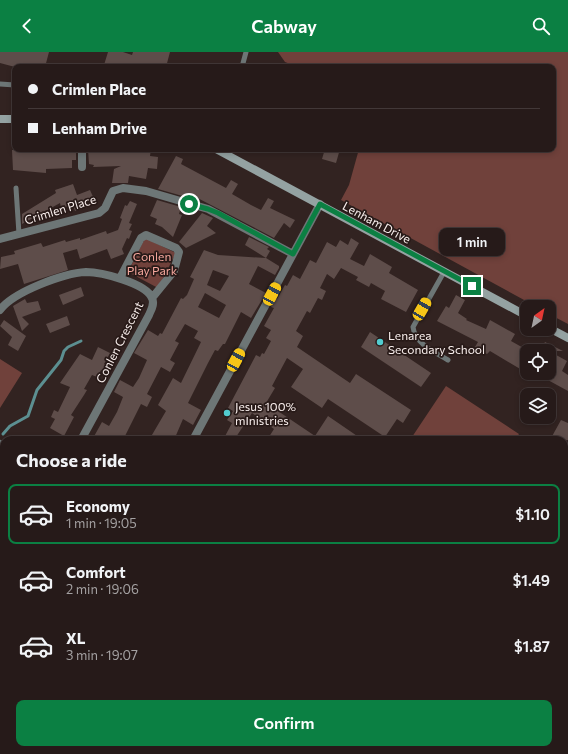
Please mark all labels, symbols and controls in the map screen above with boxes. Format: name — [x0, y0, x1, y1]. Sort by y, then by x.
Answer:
icon: back — [16, 15, 38, 37]
text: Cabway — [251, 15, 317, 37]
icon: search — [530, 15, 552, 37]
text: Crimlen Place — [52, 80, 146, 98]
text: Lenham Drive — [52, 119, 147, 137]
street label: Crimlen Place — [22, 191, 98, 227]
route start — [180, 195, 198, 213]
street label: Lenham Drive — [341, 198, 413, 246]
callout: 1 min — [439, 228, 505, 256]
text: 1 min — [457, 234, 487, 250]
park label: Conlen Play Park — [127, 249, 178, 277]
route end — [463, 277, 481, 295]
car — [261, 281, 283, 307]
car — [411, 296, 433, 322]
street label: Conlen Crescent — [92, 299, 146, 385]
north arrow — [520, 300, 556, 336]
map controls — [520, 300, 556, 424]
place label: Lenarea Secondary School — [388, 328, 485, 356]
marker: Lenarea Secondary School — [375, 337, 385, 347]
button: locate — [520, 344, 556, 380]
car — [225, 347, 247, 373]
button: layers — [520, 388, 556, 424]
place label: Jesus 100% mInistries — [235, 399, 297, 427]
marker: Jesus 100% mInistries — [222, 408, 232, 418]
text: Choose a ride — [16, 449, 127, 471]
icon: car — [18, 496, 54, 532]
text: Economy — [66, 497, 130, 515]
text: $1.10 — [516, 505, 550, 523]
text: 1 min · 19:05 — [66, 515, 137, 531]
icon: car — [18, 562, 54, 598]
text: Comfort — [66, 563, 126, 581]
text: $1.49 — [513, 571, 550, 589]
text: 2 min · 19:06 — [66, 581, 139, 597]
icon: car — [18, 628, 54, 664]
text: XL — [66, 629, 85, 647]
text: $1.87 — [514, 637, 550, 655]
text: 3 min · 19:07 — [66, 647, 138, 663]
button: Confirm — [16, 700, 552, 746]

